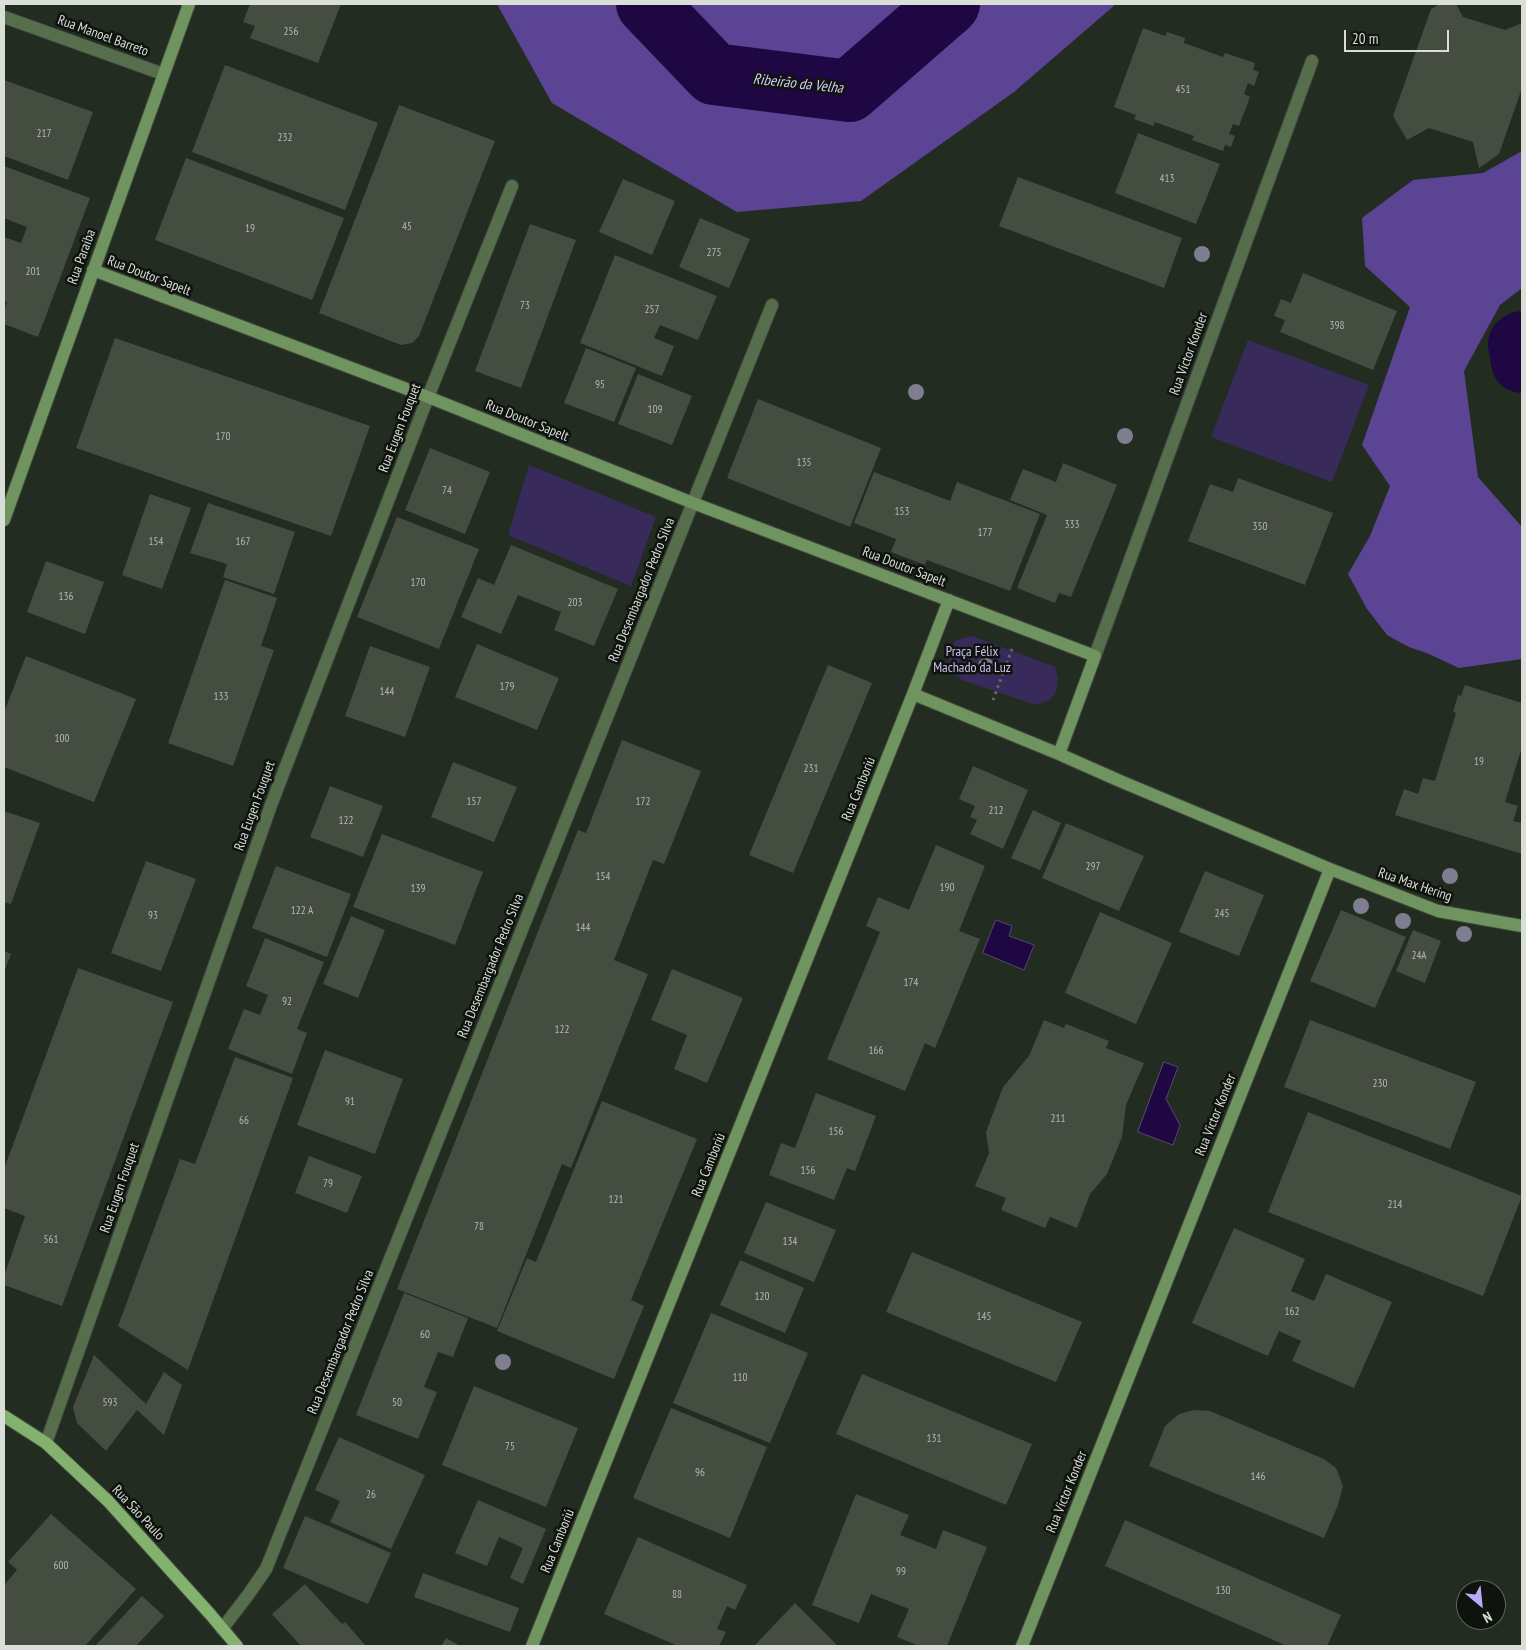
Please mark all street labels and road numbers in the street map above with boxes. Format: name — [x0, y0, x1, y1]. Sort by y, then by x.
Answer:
street label: Rua Manoel Barreto — [55, 12, 151, 60]
street label: Rua Paraíba — [64, 227, 100, 287]
street label: Rua Doutor Sapelt — [105, 252, 193, 300]
street label: Rua Victor Konder — [1166, 310, 1212, 398]
street label: Rua Eugen Fouquet — [375, 381, 425, 475]
street label: Rua Doutor Sapelt — [483, 397, 571, 445]
street label: Rua Desembargador Pedro Silva — [605, 515, 679, 665]
street label: Rua Doutor Sapelt — [860, 543, 948, 591]
street label: Rua Camboriú — [839, 755, 879, 823]
street label: Rua Eugen Fouquet — [231, 759, 279, 853]
street label: Rua Max Hering — [1376, 865, 1454, 905]
street label: Rua Desembargador Pedro Silva — [454, 891, 528, 1041]
street label: Rua Victor Konder — [1192, 1072, 1240, 1158]
street label: Rua Camboriú — [689, 1131, 729, 1199]
street label: Rua Eugen Fouquet — [97, 1141, 143, 1235]
street label: Rua Desembargador Pedro Silva — [304, 1267, 378, 1417]
street label: Rua Victor Konder — [1043, 1449, 1091, 1535]
street label: Rua São Paulo — [108, 1482, 168, 1544]
street label: Rua Camboriú — [538, 1507, 578, 1575]

